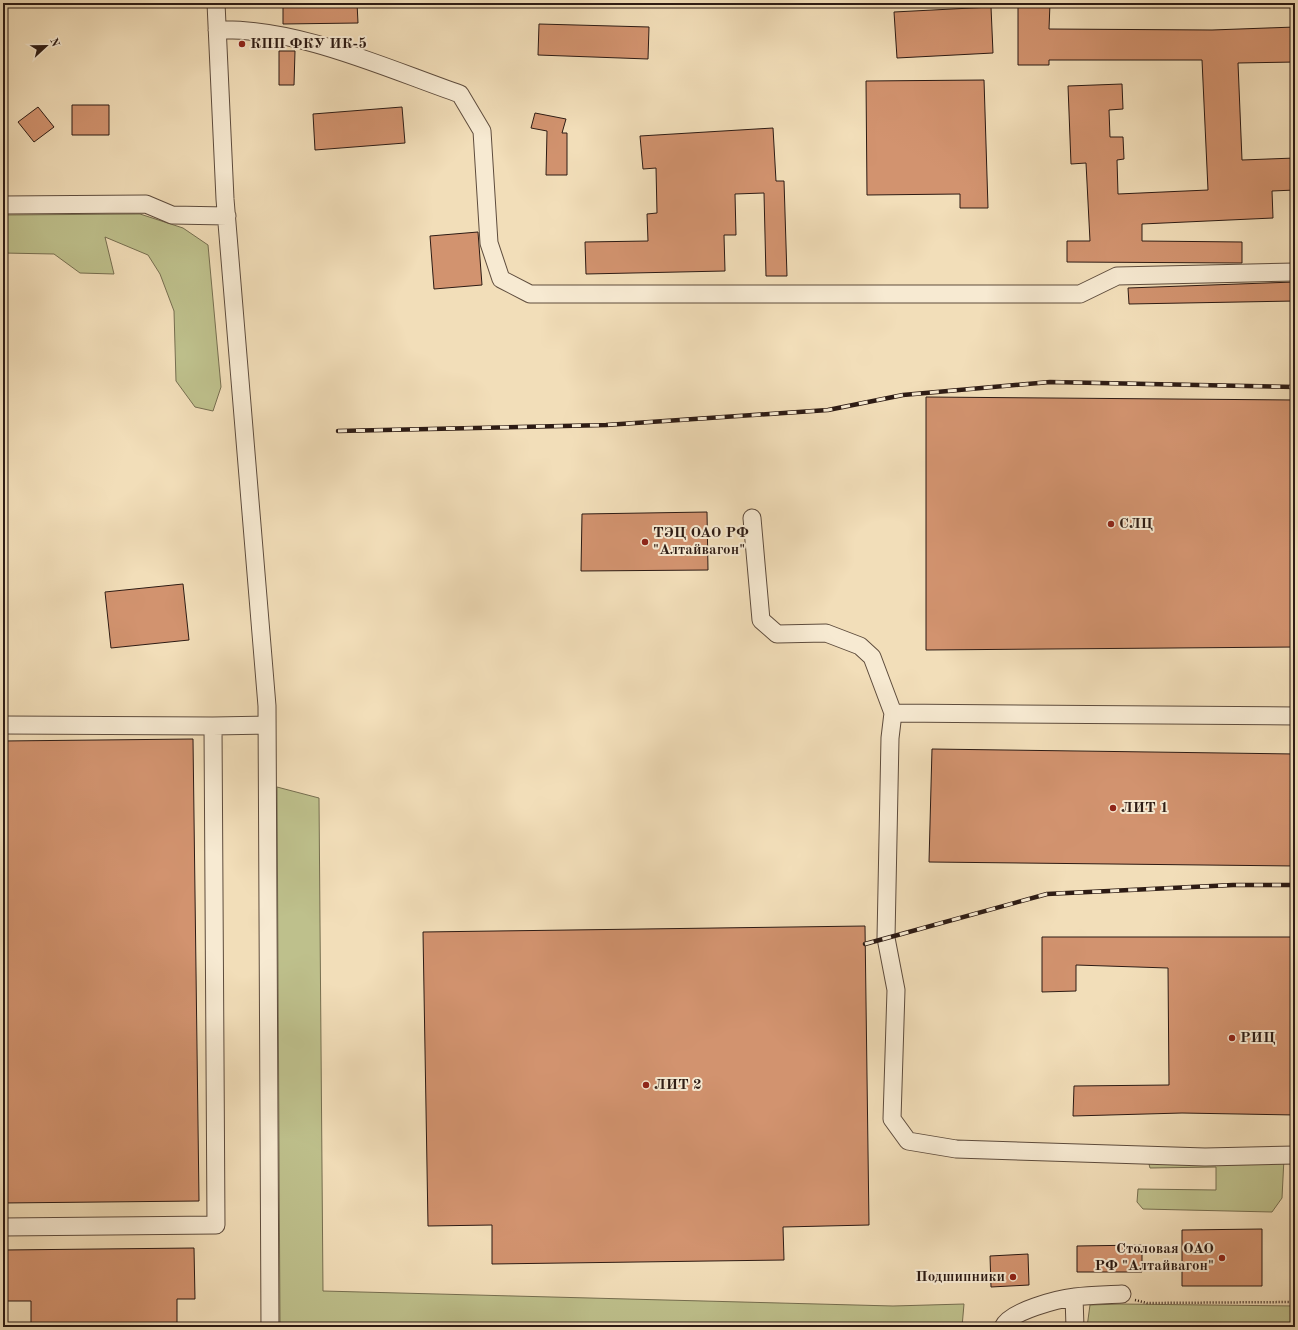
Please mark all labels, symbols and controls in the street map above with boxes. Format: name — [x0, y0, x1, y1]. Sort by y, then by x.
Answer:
north arrow — [26, 26, 66, 66]
text: N — [47, 37, 61, 49]
place label: КПП ФКУ ИК-5 — [250, 37, 367, 52]
marker: КПП ФКУ ИК-5 — [237, 39, 247, 49]
place label: СЛЦ — [1119, 517, 1153, 532]
marker: СЛЦ — [1106, 519, 1116, 529]
place label: ТЭЦ ОАО РФ "Алтайвагон" — [653, 526, 749, 558]
marker: ТЭЦ ОАО РФ "Алтайвагон" — [640, 537, 650, 547]
place label: ЛИТ 1 — [1121, 801, 1169, 816]
marker: ЛИТ 1 — [1108, 803, 1118, 813]
place label: РИЦ — [1240, 1031, 1275, 1046]
marker: РИЦ — [1227, 1033, 1237, 1043]
place label: ЛИТ 2 — [654, 1078, 702, 1093]
marker: ЛИТ 2 — [641, 1080, 651, 1090]
place label: Столовая ОАО РФ "Алтайвагон" — [1094, 1242, 1214, 1274]
marker: Столовая ОАО РФ "Алтайвагон" — [1217, 1253, 1227, 1263]
place label: Подшипники — [916, 1270, 1005, 1285]
marker: Подшипники — [1008, 1272, 1018, 1282]

